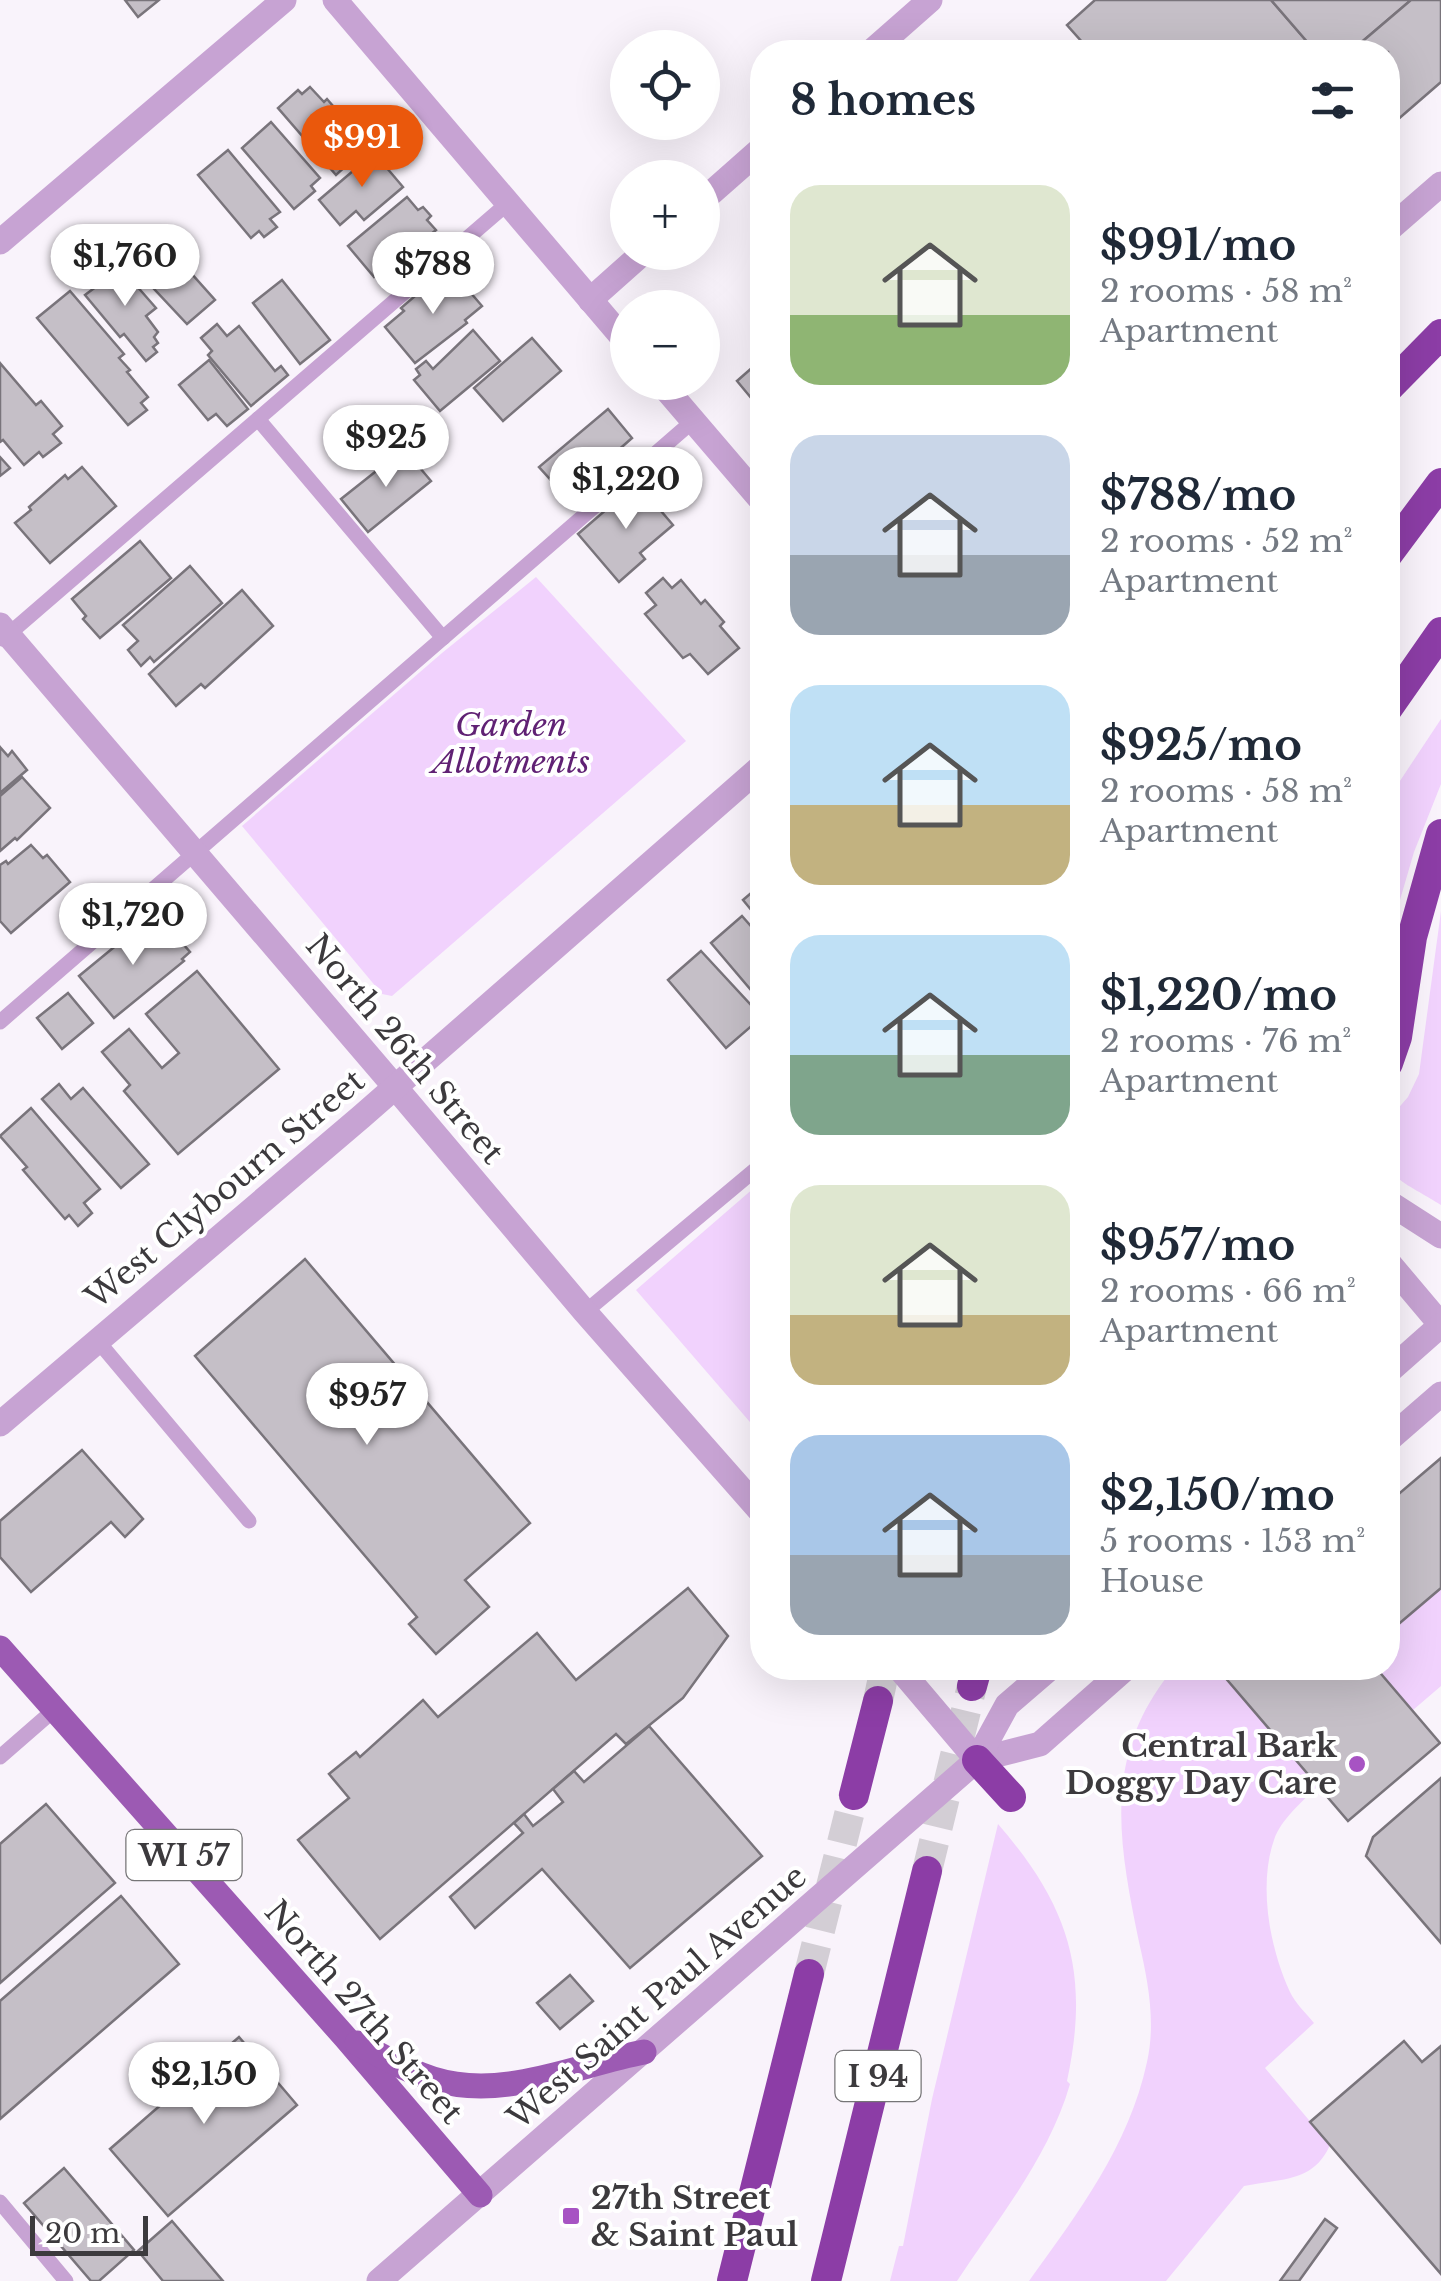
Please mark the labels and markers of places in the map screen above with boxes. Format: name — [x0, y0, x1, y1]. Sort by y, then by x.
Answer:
pin: $991 — [303, 105, 421, 190]
pin: $1,760 — [44, 224, 206, 309]
pin: $788 — [374, 232, 492, 317]
pin: $925 — [327, 405, 445, 490]
pin: $1,220 — [545, 447, 707, 532]
pin: $1,720 — [52, 883, 214, 968]
pin: $957 — [308, 1363, 426, 1448]
place label: Central Bark Doggy Day Care — [1065, 1726, 1338, 1803]
marker: Central Bark Doggy Day Care — [1346, 1753, 1368, 1775]
pin: $2,150 — [123, 2042, 285, 2127]
place label: 27th Street & Saint Paul — [591, 2178, 798, 2255]
marker: 27th Street & Saint Paul — [560, 2205, 582, 2227]

